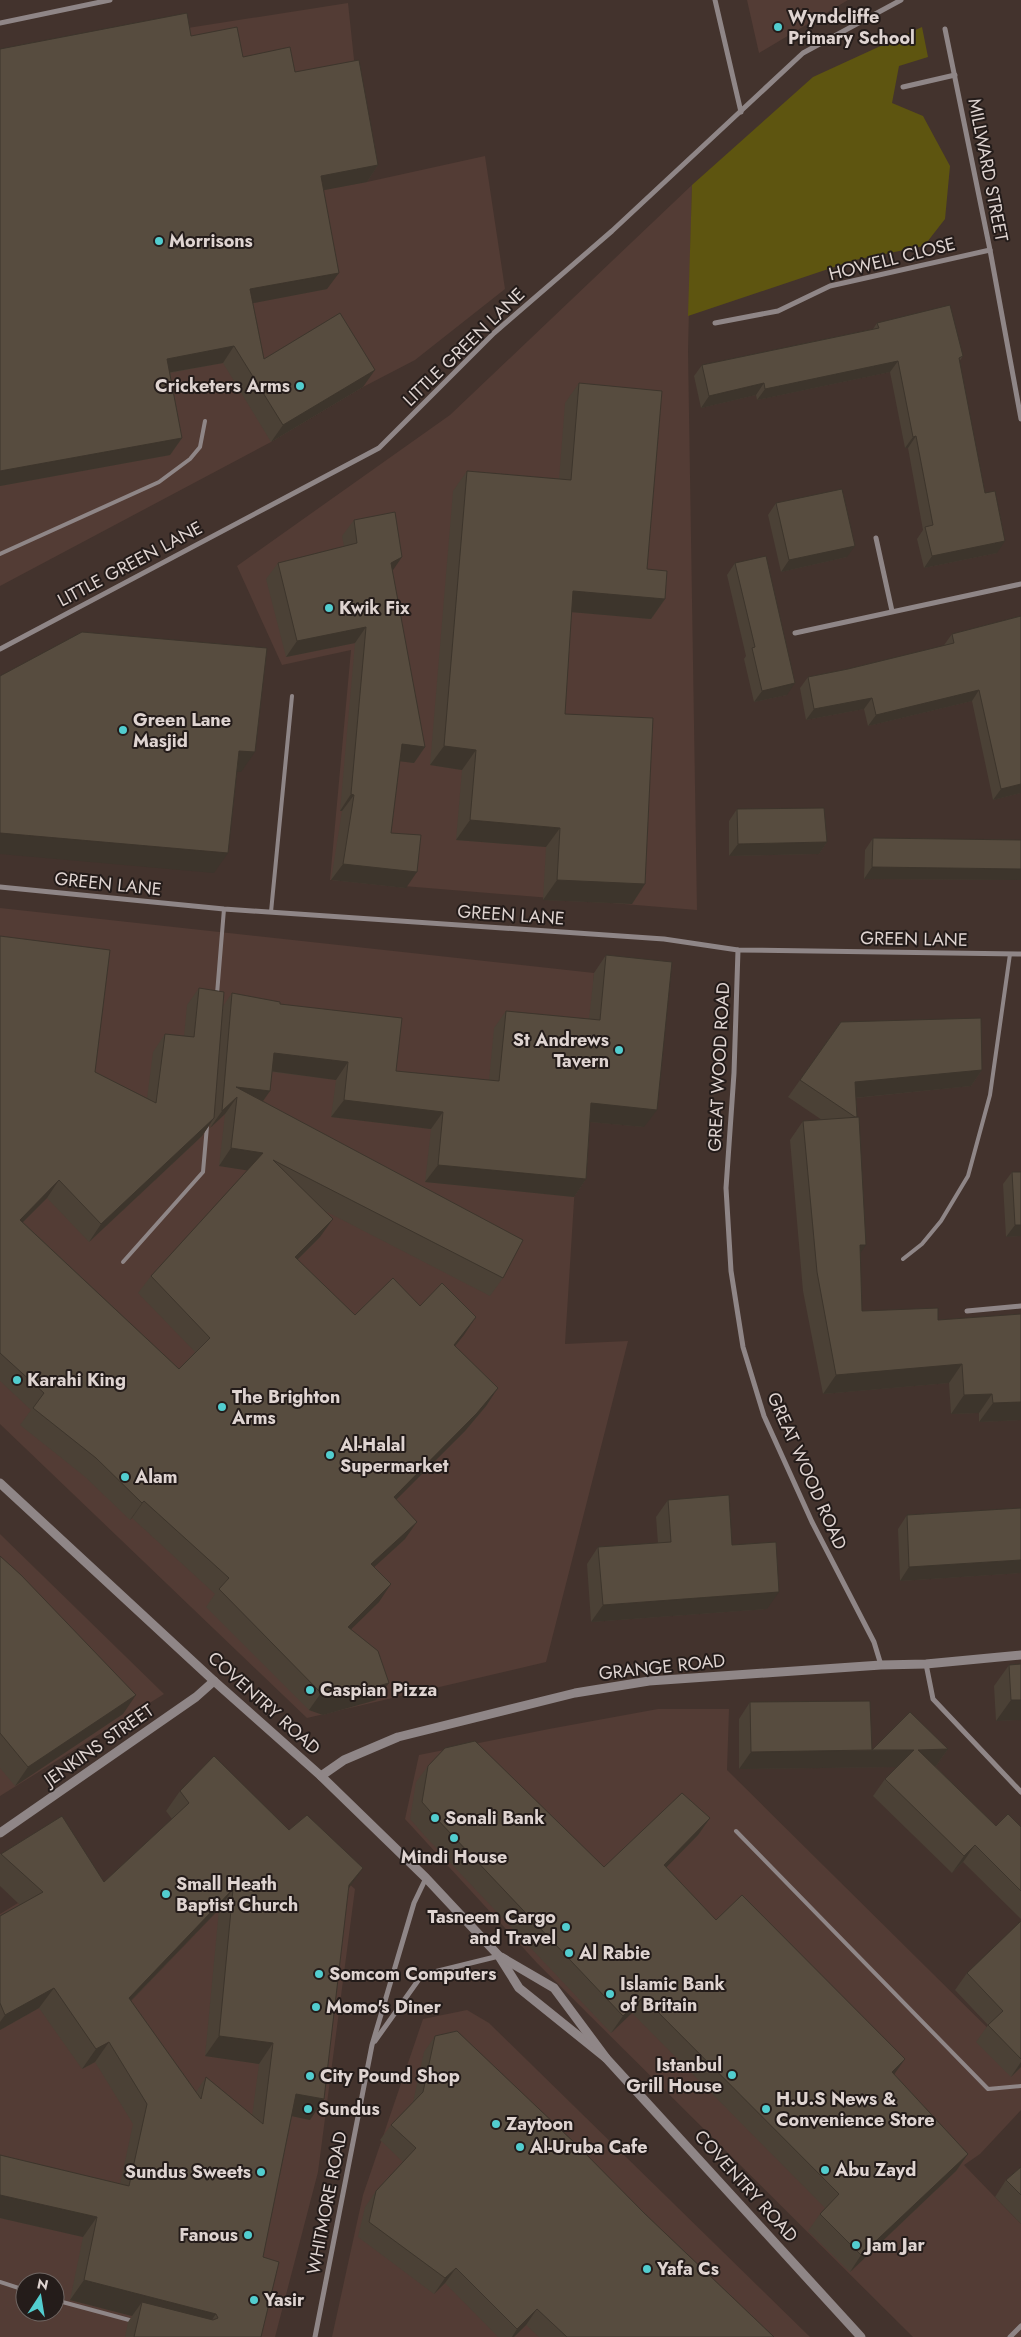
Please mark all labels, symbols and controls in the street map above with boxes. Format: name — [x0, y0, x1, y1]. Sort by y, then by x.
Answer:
place label: Wyndcliffe Primary School — [788, 4, 915, 51]
marker: Wyndcliffe Primary School — [772, 21, 784, 33]
street label: MILLWARD STREET — [961, 96, 1015, 245]
place label: Morrisons — [169, 228, 253, 254]
street label: HOWELL CLOSE — [826, 231, 958, 287]
marker: Morrisons — [153, 235, 165, 247]
street label: LITTLE GREEN LANE — [397, 282, 531, 412]
place label: Cricketers Arms — [155, 373, 290, 399]
marker: Cricketers Arms — [294, 380, 306, 392]
street label: LITTLE GREEN LANE — [53, 515, 207, 613]
place label: Kwik Fix — [339, 595, 410, 621]
marker: Kwik Fix — [323, 602, 335, 614]
place label: Green Lane Masjid — [133, 707, 231, 754]
marker: Green Lane Masjid — [117, 724, 129, 736]
street label: GREEN LANE — [53, 865, 163, 903]
street label: GREEN LANE — [456, 898, 566, 932]
street label: GREEN LANE — [860, 925, 968, 953]
street label: GREAT WOOD ROAD — [702, 982, 736, 1152]
place label: St Andrews Tavern — [513, 1027, 609, 1074]
marker: St Andrews Tavern — [613, 1044, 625, 1056]
place label: Karahi King — [27, 1367, 126, 1393]
marker: Karahi King — [11, 1374, 23, 1386]
place label: The Brighton Arms — [231, 1384, 340, 1431]
street label: GREAT WOOD ROAD — [761, 1388, 853, 1554]
marker: The Brighton Arms — [216, 1401, 228, 1413]
place label: Al-Halal Supermarket — [339, 1432, 449, 1479]
marker: Al-Halal Supermarket — [324, 1449, 336, 1461]
place label: Alam — [134, 1464, 178, 1490]
marker: Alam — [119, 1471, 131, 1483]
street label: COVENTRY ROAD — [202, 1645, 326, 1761]
street label: GRANGE ROAD — [597, 1647, 727, 1687]
place label: Caspian Pizza — [320, 1677, 437, 1703]
marker: Caspian Pizza — [304, 1684, 316, 1696]
street label: JENKINS STREET — [37, 1697, 160, 1794]
place label: Sonali Bank — [445, 1805, 545, 1831]
marker: Sonali Bank — [429, 1812, 441, 1824]
marker: Mindi House — [448, 1832, 460, 1844]
place label: Mindi House — [401, 1844, 507, 1870]
place label: Small Heath Baptist Church — [176, 1871, 298, 1918]
marker: Small Heath Baptist Church — [160, 1888, 172, 1900]
place label: Tasneem Cargo and Travel — [428, 1904, 556, 1951]
marker: Tasneem Cargo and Travel — [560, 1921, 572, 1933]
place label: Al Rabie — [578, 1940, 650, 1966]
marker: Al Rabie — [563, 1947, 575, 1959]
place label: Somcom Computers — [329, 1961, 496, 1987]
marker: Somcom Computers — [313, 1968, 325, 1980]
place label: Islamic Bank of Britain — [620, 1971, 726, 2018]
marker: Islamic Bank of Britain — [604, 1988, 616, 2000]
place label: Momo's Diner — [326, 1994, 442, 2020]
marker: Momo's Diner — [310, 2001, 322, 2013]
place label: Istanbul Grill House — [626, 2052, 722, 2099]
place label: City Pound Shop — [320, 2063, 460, 2089]
marker: Istanbul Grill House — [726, 2069, 738, 2081]
marker: City Pound Shop — [304, 2070, 316, 2082]
place label: H.U.S News & Convenience Store — [776, 2086, 935, 2133]
place label: Sundus — [318, 2096, 380, 2122]
marker: Sundus — [302, 2103, 314, 2115]
marker: H.U.S News & Convenience Store — [760, 2103, 772, 2115]
place label: Zaytoon — [506, 2111, 573, 2137]
marker: Zaytoon — [490, 2118, 502, 2130]
street label: COVENTRY ROAD — [688, 2124, 804, 2248]
street label: WHITMORE ROAD — [300, 2129, 354, 2277]
place label: Al-Uruba Cafe — [529, 2134, 648, 2160]
marker: Al-Uruba Cafe — [514, 2141, 526, 2153]
place label: Abu Zayd — [834, 2157, 916, 2183]
place label: Sundus Sweets — [125, 2159, 251, 2185]
marker: Abu Zayd — [819, 2164, 831, 2176]
marker: Sundus Sweets — [255, 2166, 267, 2178]
place label: Fanous — [179, 2222, 238, 2248]
marker: Fanous — [242, 2229, 254, 2241]
place label: Jam Jar — [863, 2232, 925, 2258]
marker: Jam Jar — [850, 2239, 862, 2251]
place label: Yafa Cs — [656, 2256, 719, 2282]
marker: Yafa Cs — [641, 2263, 653, 2275]
north arrow — [15, 2272, 65, 2322]
text: N — [35, 2273, 50, 2295]
place label: Yasir — [263, 2287, 305, 2313]
marker: Yasir — [248, 2294, 260, 2306]

